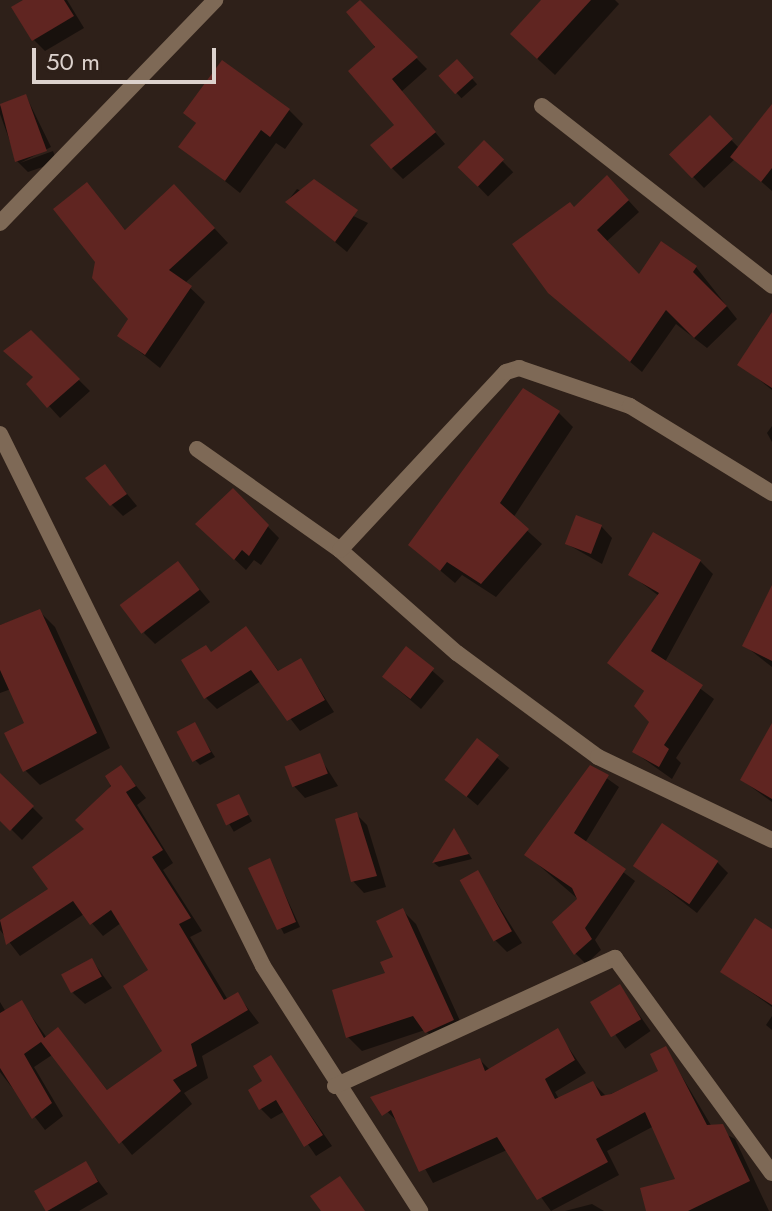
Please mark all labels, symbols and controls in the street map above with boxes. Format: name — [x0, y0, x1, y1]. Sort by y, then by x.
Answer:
scale bar — [36, 32, 220, 82]
text: 50 m — [46, 44, 100, 79]

